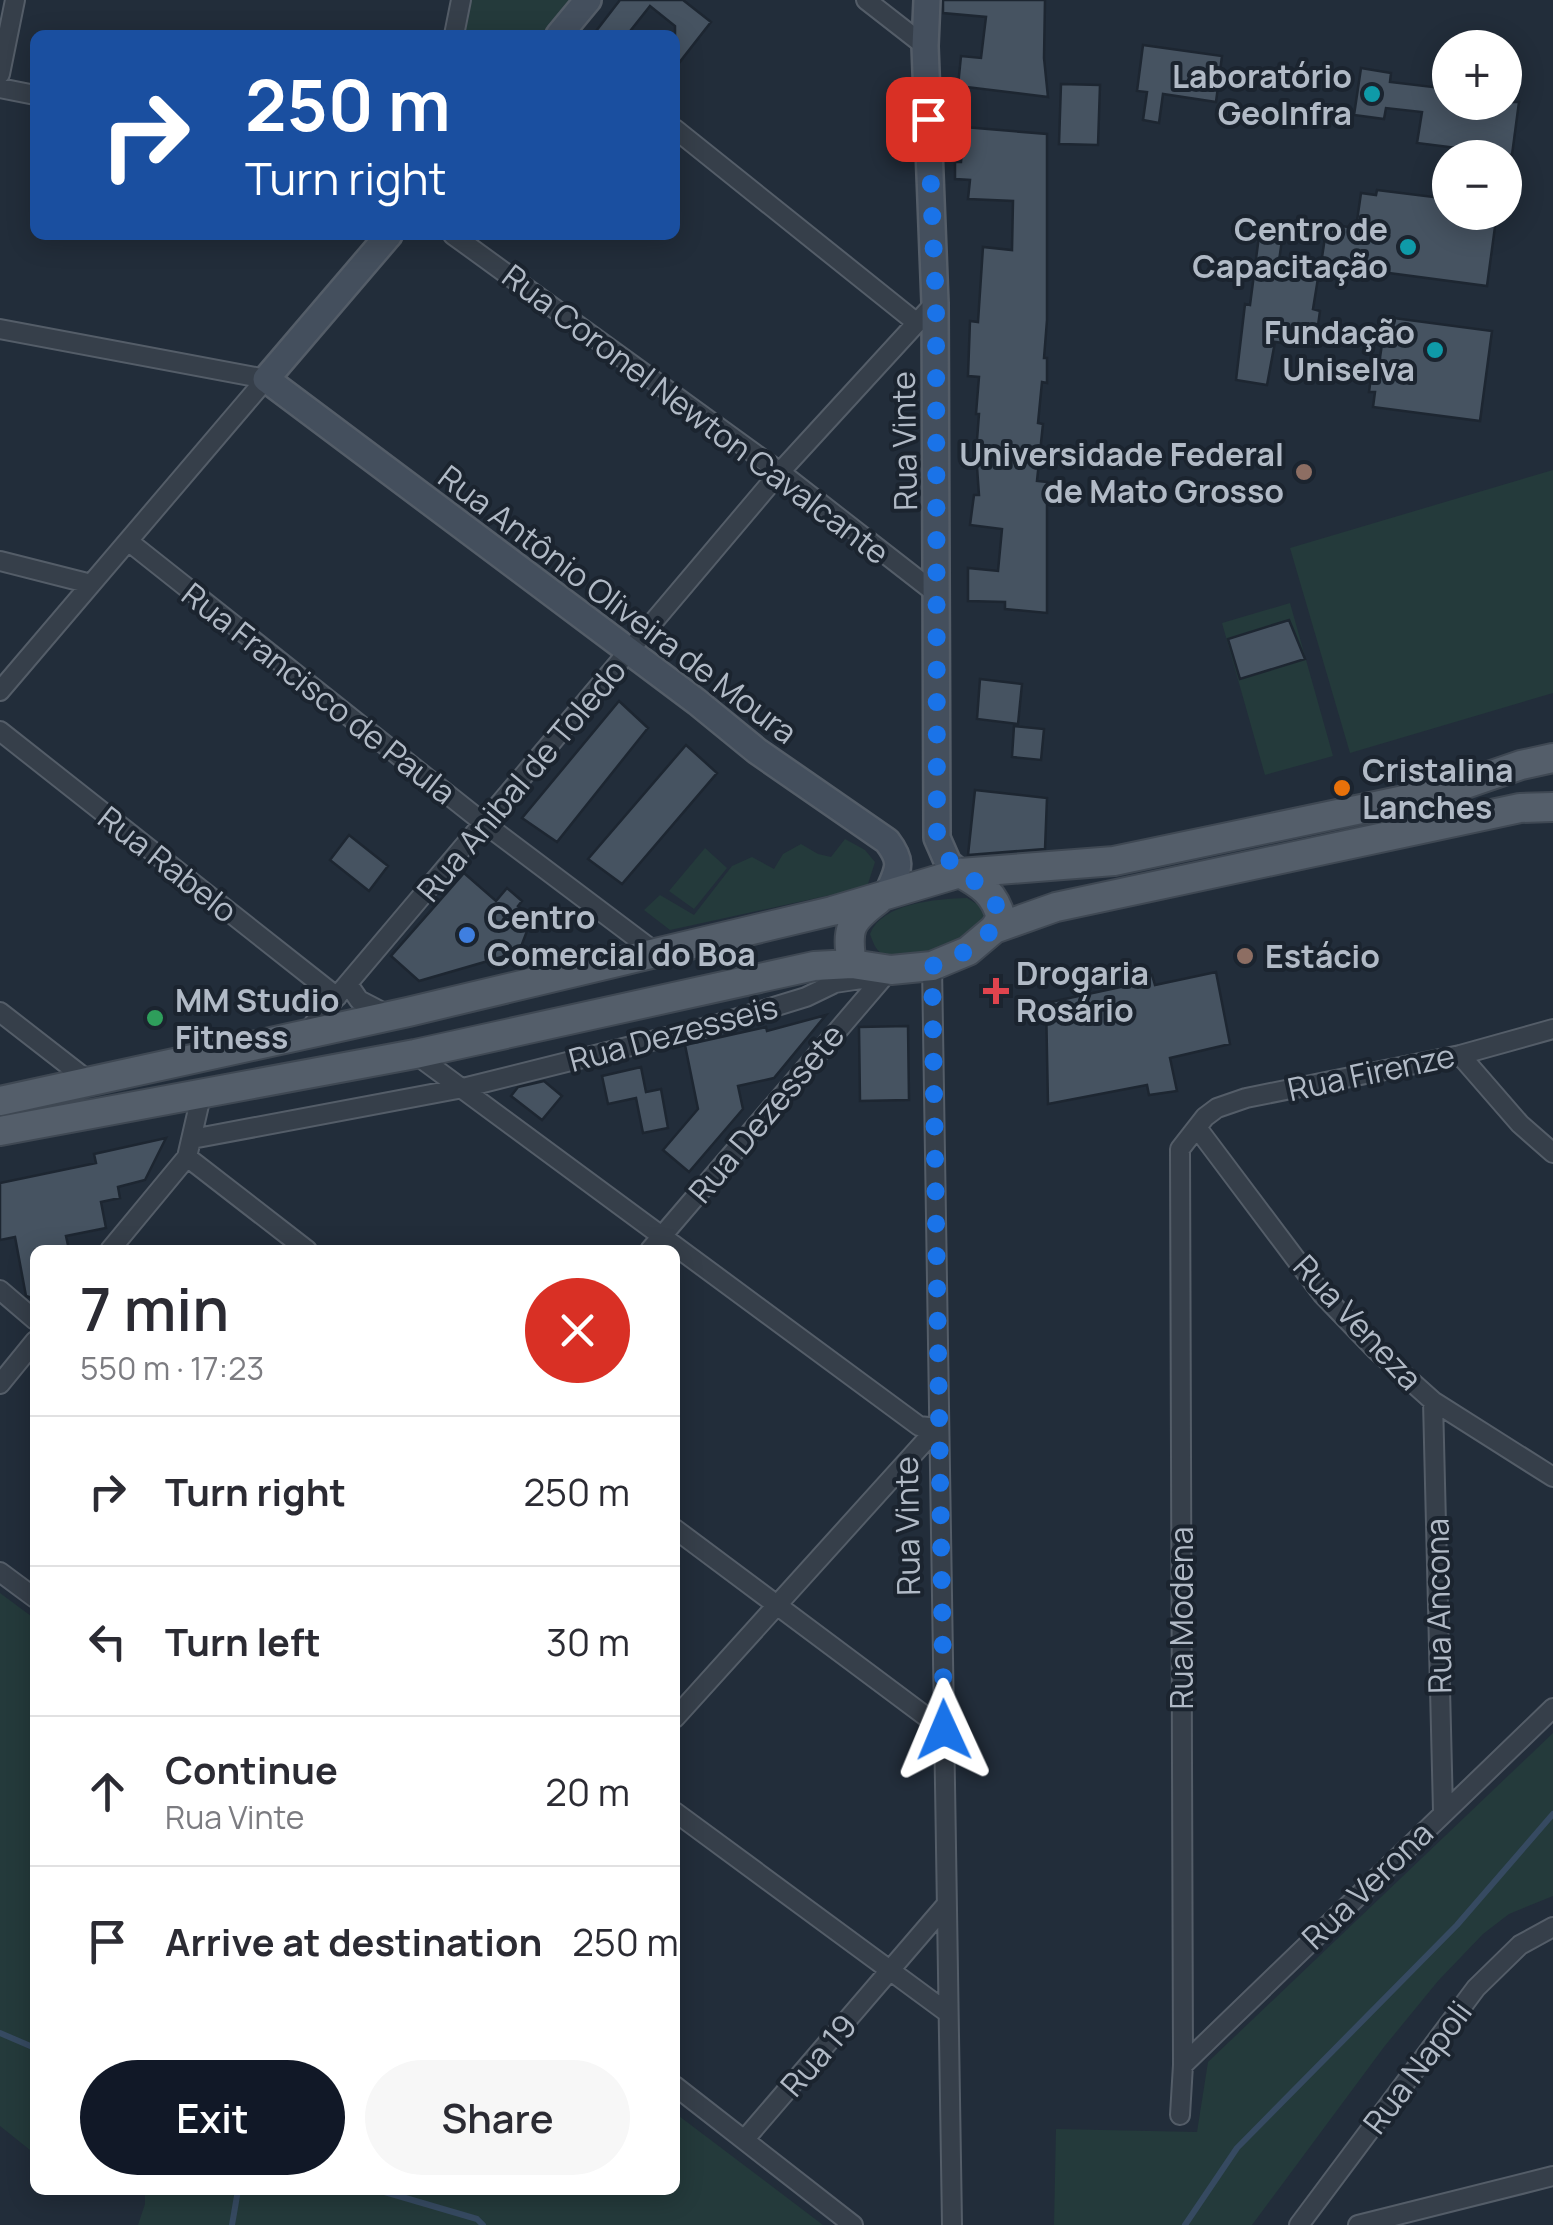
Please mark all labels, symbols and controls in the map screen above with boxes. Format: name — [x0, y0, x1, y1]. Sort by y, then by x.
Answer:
map controls — [1432, 30, 1522, 230]
button: + — [1432, 30, 1522, 120]
place label: Laboratório GeoInfra — [1172, 54, 1352, 135]
text: 250 m — [245, 56, 451, 152]
icon: right — [80, 70, 210, 200]
pin — [886, 77, 971, 162]
marker: Laboratório GeoInfra — [1361, 83, 1383, 105]
icon: arrive — [901, 92, 956, 147]
button: − — [1432, 140, 1522, 230]
text: Turn right — [245, 147, 446, 209]
place label: Centro de Capacitação — [1192, 207, 1388, 288]
marker: Centro de Capacitação — [1397, 236, 1419, 258]
street label: Rua Coronel Newton Cavalcante — [494, 254, 898, 574]
place label: Fundação Uniselva — [1264, 310, 1415, 391]
marker: Fundação Uniselva — [1424, 339, 1446, 361]
street label: Rua Vinte — [881, 371, 927, 511]
place label: Universidade Federal de Mato Grosso — [959, 432, 1284, 513]
street label: Rua Antônio Oliveira de Moura — [430, 455, 806, 753]
marker: Universidade Federal de Mato Grosso — [1293, 461, 1315, 483]
street label: Rua Francisco de Paula — [173, 572, 465, 814]
street label: Rua Anibal de Toledo — [406, 649, 636, 911]
place label: Cristalina Lanches — [1362, 748, 1513, 829]
marker: Cristalina Lanches — [1331, 777, 1353, 799]
street label: Rua Rabelo — [89, 796, 247, 932]
place label: Centro Comercial do Boa — [487, 895, 756, 976]
marker: Centro Comercial do Boa — [456, 924, 478, 946]
place label: Estácio — [1265, 934, 1380, 978]
marker: Estácio — [1234, 945, 1256, 967]
place label: Drogaria Rosário — [1016, 951, 1149, 1032]
place label: MM Studio Fitness — [175, 978, 340, 1059]
marker: Drogaria Rosário — [985, 980, 1007, 1002]
street label: Rua Dezesseis — [564, 984, 782, 1082]
marker: MM Studio Fitness — [144, 1007, 166, 1029]
street label: Rua Dezessete — [678, 1014, 854, 1212]
street label: Rua Firenze — [1283, 1033, 1459, 1111]
street label: Rua Veneza — [1284, 1245, 1432, 1399]
text: 7 min — [80, 1267, 229, 1349]
button: close — [525, 1278, 630, 1383]
text: 550 m · 17:23 — [80, 1346, 264, 1390]
street label: Rua Vinte — [884, 1456, 930, 1596]
icon: right — [80, 1464, 135, 1519]
text: Turn right — [165, 1465, 346, 1517]
text: 250 m — [523, 1465, 630, 1517]
street label: Rua Ancona — [1414, 1518, 1462, 1694]
street label: Rua Modena — [1159, 1526, 1203, 1710]
icon: left — [80, 1614, 135, 1669]
text: Turn left — [165, 1615, 321, 1667]
text: 30 m — [546, 1615, 630, 1667]
position arrow — [892, 1678, 996, 1782]
text: Continue — [165, 1743, 338, 1795]
icon: ahead — [80, 1764, 135, 1819]
text: 20 m — [545, 1765, 630, 1817]
text: Rua Vinte — [165, 1795, 304, 1839]
street label: Rua Verona — [1292, 1811, 1442, 1959]
icon: arrive — [80, 1914, 135, 1969]
text: Arrive at destination — [165, 1915, 542, 1967]
text: 250 m — [572, 1915, 679, 1967]
street label: Rua Napoli — [1353, 1992, 1481, 2142]
street label: Rua 19 — [770, 2004, 866, 2106]
button: Exit — [80, 2060, 345, 2175]
button: Share — [365, 2060, 630, 2175]

